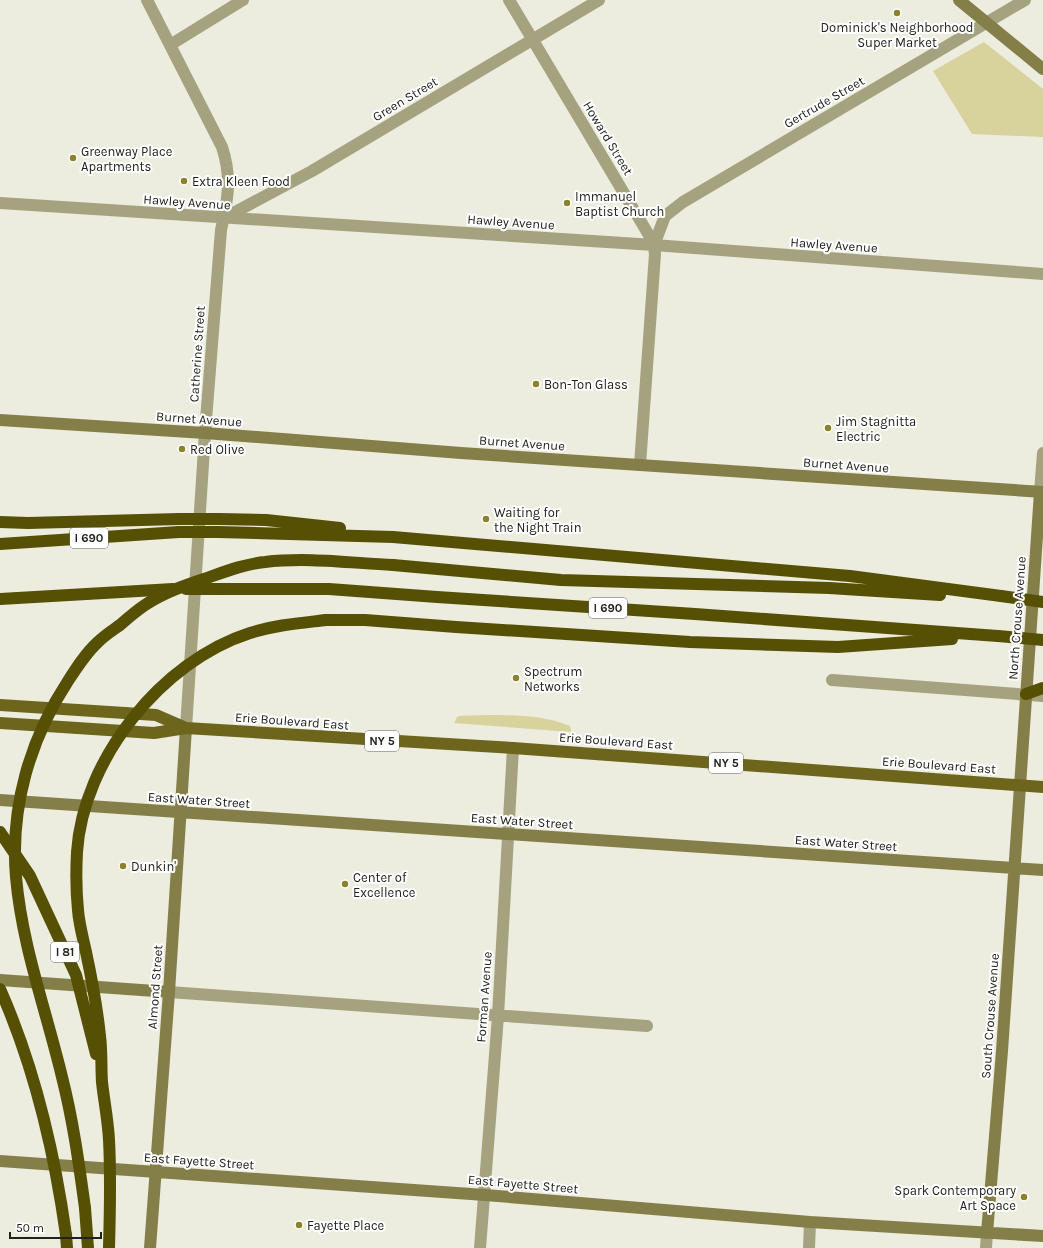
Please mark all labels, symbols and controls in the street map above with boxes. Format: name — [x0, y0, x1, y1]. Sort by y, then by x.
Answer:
marker: Dominick's Neighborhood Super Market — [892, 8, 902, 18]
place label: Dominick's Neighborhood Super Market — [820, 20, 974, 50]
street label: Gertrude Street — [781, 73, 867, 131]
street label: Green Street — [370, 74, 440, 124]
street label: Howard Street — [580, 98, 636, 178]
place label: Greenway Place Apartments — [81, 144, 173, 174]
marker: Greenway Place Apartments — [68, 153, 78, 163]
place label: Extra Kleen Food — [192, 174, 290, 189]
marker: Extra Kleen Food — [179, 176, 189, 186]
place label: Immanuel Baptist Church — [575, 189, 664, 219]
street label: Hawley Avenue — [143, 191, 231, 213]
marker: Immanuel Baptist Church — [562, 198, 572, 208]
street label: Hawley Avenue — [467, 211, 555, 233]
street label: Hawley Avenue — [790, 234, 878, 256]
street label: Catherine Street — [186, 305, 208, 403]
place label: Bon-Ton Glass — [544, 377, 628, 392]
marker: Bon-Ton Glass — [531, 379, 541, 389]
street label: Burnet Avenue — [156, 409, 243, 430]
place label: Jim Stagnitta Electric — [836, 414, 916, 444]
marker: Jim Stagnitta Electric — [823, 423, 833, 433]
street label: Burnet Avenue — [479, 433, 566, 454]
place label: Red Olive — [190, 442, 245, 457]
marker: Red Olive — [177, 444, 187, 454]
street label: Burnet Avenue — [803, 455, 890, 476]
place label: Waiting for the Night Train — [494, 505, 582, 535]
marker: Waiting for the Night Train — [481, 514, 491, 524]
road number: I 690 — [70, 528, 108, 548]
street label: North Crouse Avenue — [1005, 556, 1029, 680]
road number: I 690 — [589, 598, 627, 618]
place label: Spectrum Networks — [524, 664, 582, 694]
marker: Spectrum Networks — [511, 673, 521, 683]
street label: Erie Boulevard East — [234, 710, 350, 732]
street label: Erie Boulevard East — [558, 730, 674, 752]
road number: NY 5 — [365, 731, 399, 751]
road number: NY 5 — [709, 753, 743, 773]
street label: Erie Boulevard East — [881, 754, 997, 776]
street label: East Water Street — [147, 789, 251, 811]
street label: East Water Street — [470, 810, 574, 832]
street label: East Water Street — [794, 832, 898, 854]
place label: Dunkin' — [131, 859, 176, 874]
marker: Dunkin' — [118, 861, 128, 871]
place label: Center of Excellence — [353, 870, 416, 900]
marker: Center of Excellence — [340, 879, 350, 889]
road number: I 81 — [51, 942, 79, 962]
street label: Almond Street — [145, 944, 165, 1030]
street label: Forman Avenue — [473, 951, 495, 1043]
street label: South Crouse Avenue — [978, 952, 1002, 1079]
street label: East Fayette Street — [143, 1150, 255, 1172]
street label: East Fayette Street — [467, 1172, 579, 1196]
place label: Spark Contemporary Art Space — [894, 1183, 1016, 1213]
marker: Spark Contemporary Art Space — [1019, 1192, 1029, 1202]
scale bar — [10, 1214, 101, 1240]
place label: Fayette Place — [307, 1218, 385, 1233]
marker: Fayette Place — [294, 1220, 304, 1230]
text: 50 m — [16, 1221, 44, 1235]

